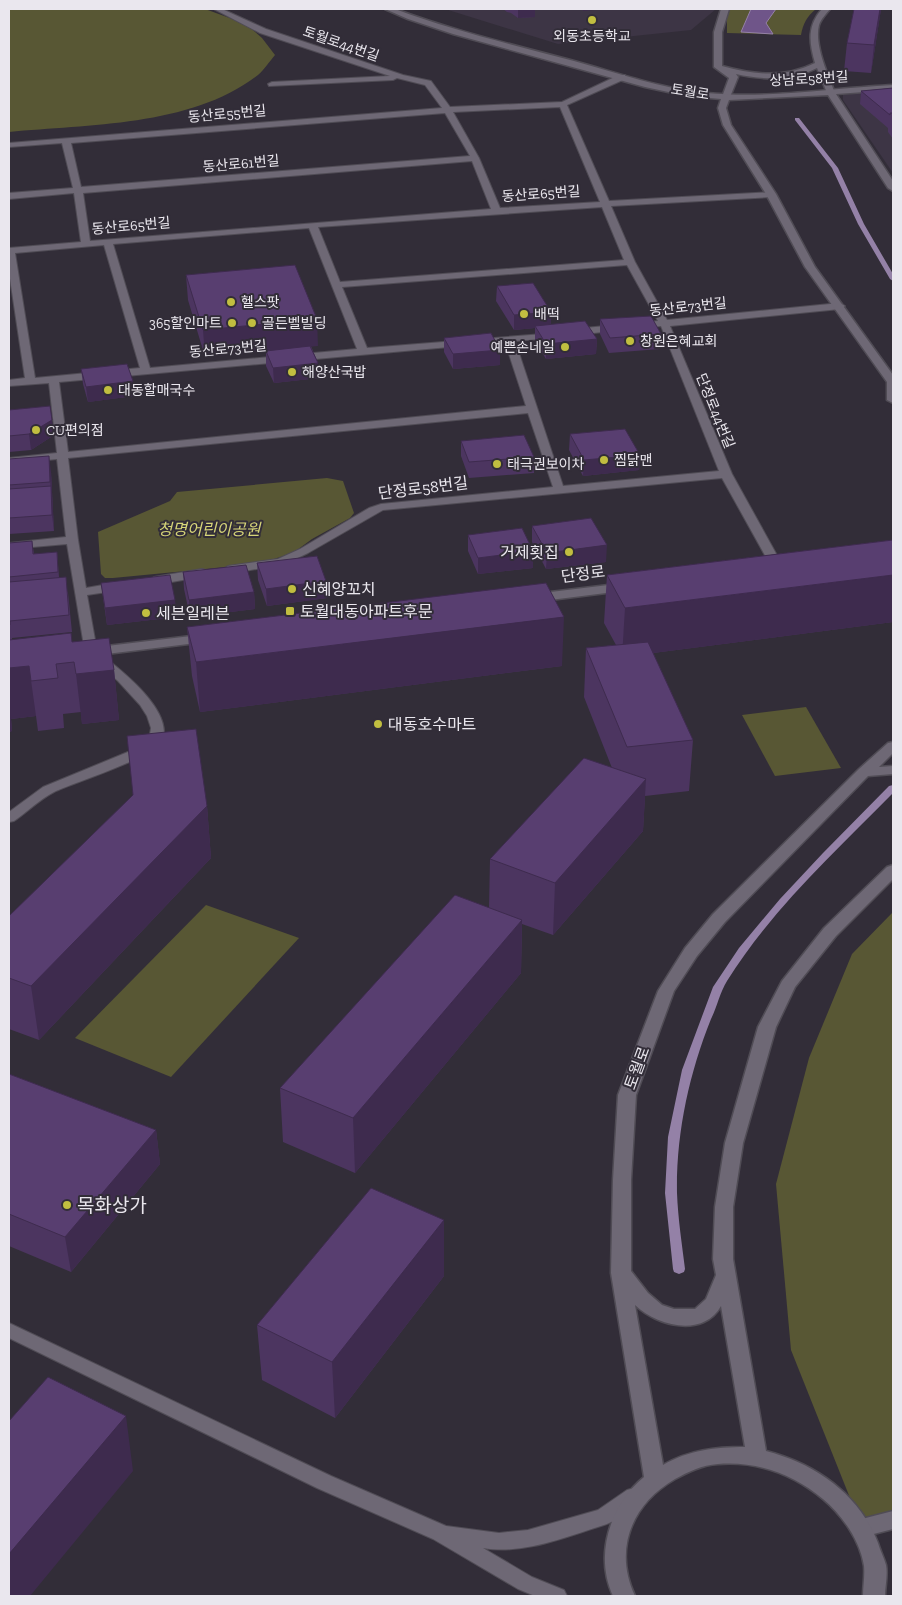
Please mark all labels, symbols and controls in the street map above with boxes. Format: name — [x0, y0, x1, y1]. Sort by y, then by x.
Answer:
marker: 외동초등학교 — [586, 14, 598, 26]
street label: 토월로44번길 — [301, 23, 381, 65]
place label: 외동초등학교 — [553, 28, 631, 45]
street label: 상남로58번길 — [769, 68, 849, 90]
street label: 토월로 — [670, 81, 711, 103]
street label: 동산로55번길 — [187, 102, 267, 126]
street label: 동산로61번길 — [202, 152, 280, 176]
street label: 동산로65번길 — [501, 183, 581, 205]
street label: 동산로65번길 — [91, 214, 171, 238]
place label: 헬스팟 — [241, 294, 280, 311]
street label: 동산로73번길 — [648, 294, 728, 320]
marker: 헬스팟 — [225, 296, 237, 308]
place label: 배떡 — [534, 306, 560, 323]
marker: 배떡 — [518, 308, 530, 320]
place label: 365할인마트 — [149, 315, 222, 332]
place label: 골든벨빌딩 — [262, 315, 326, 332]
marker: 365할인마트 — [226, 317, 238, 329]
marker: 골든벨빌딩 — [246, 317, 258, 329]
place label: 창원은혜교회 — [640, 333, 717, 350]
marker: 창원은혜교회 — [624, 335, 636, 347]
street label: 동산로73번길 — [188, 337, 268, 361]
place label: 예쁜손네일 — [491, 339, 555, 356]
marker: 예쁜손네일 — [559, 341, 571, 353]
place label: 해양산국밥 — [302, 364, 367, 381]
marker: 해양산국밥 — [286, 366, 298, 378]
street label: 단정로44번길 — [692, 371, 738, 451]
place label: 대동할매국수 — [118, 382, 195, 399]
marker: 대동할매국수 — [102, 384, 114, 396]
place label: CU편의점 — [46, 422, 104, 439]
marker: CU편의점 — [30, 424, 42, 436]
place label: 찜닭맨 — [614, 452, 653, 469]
marker: 찜닭맨 — [598, 454, 610, 466]
place label: 태극권보이차 — [507, 456, 584, 473]
marker: 태극권보이차 — [491, 458, 503, 470]
street label: 단정로58번길 — [377, 473, 469, 503]
park label: 청명어린이공원 — [157, 520, 262, 539]
place label: 거제횟집 — [500, 543, 559, 562]
marker: 거제횟집 — [563, 546, 575, 558]
street label: 단정로 — [560, 562, 606, 586]
place label: 신혜양꼬치 — [302, 580, 376, 599]
marker: 신혜양꼬치 — [286, 583, 298, 595]
place label: 토월대동아파트후문 — [300, 602, 433, 621]
place label: 세븐일레븐 — [156, 604, 230, 623]
marker: 토월대동아파트후문 — [284, 605, 296, 617]
marker: 세븐일레븐 — [140, 607, 152, 619]
place label: 대동호수마트 — [388, 715, 476, 734]
marker: 대동호수마트 — [372, 718, 384, 730]
street label: 토월로 — [621, 1044, 654, 1092]
place label: 목화상가 — [77, 1194, 147, 1217]
marker: 목화상가 — [61, 1199, 73, 1211]

